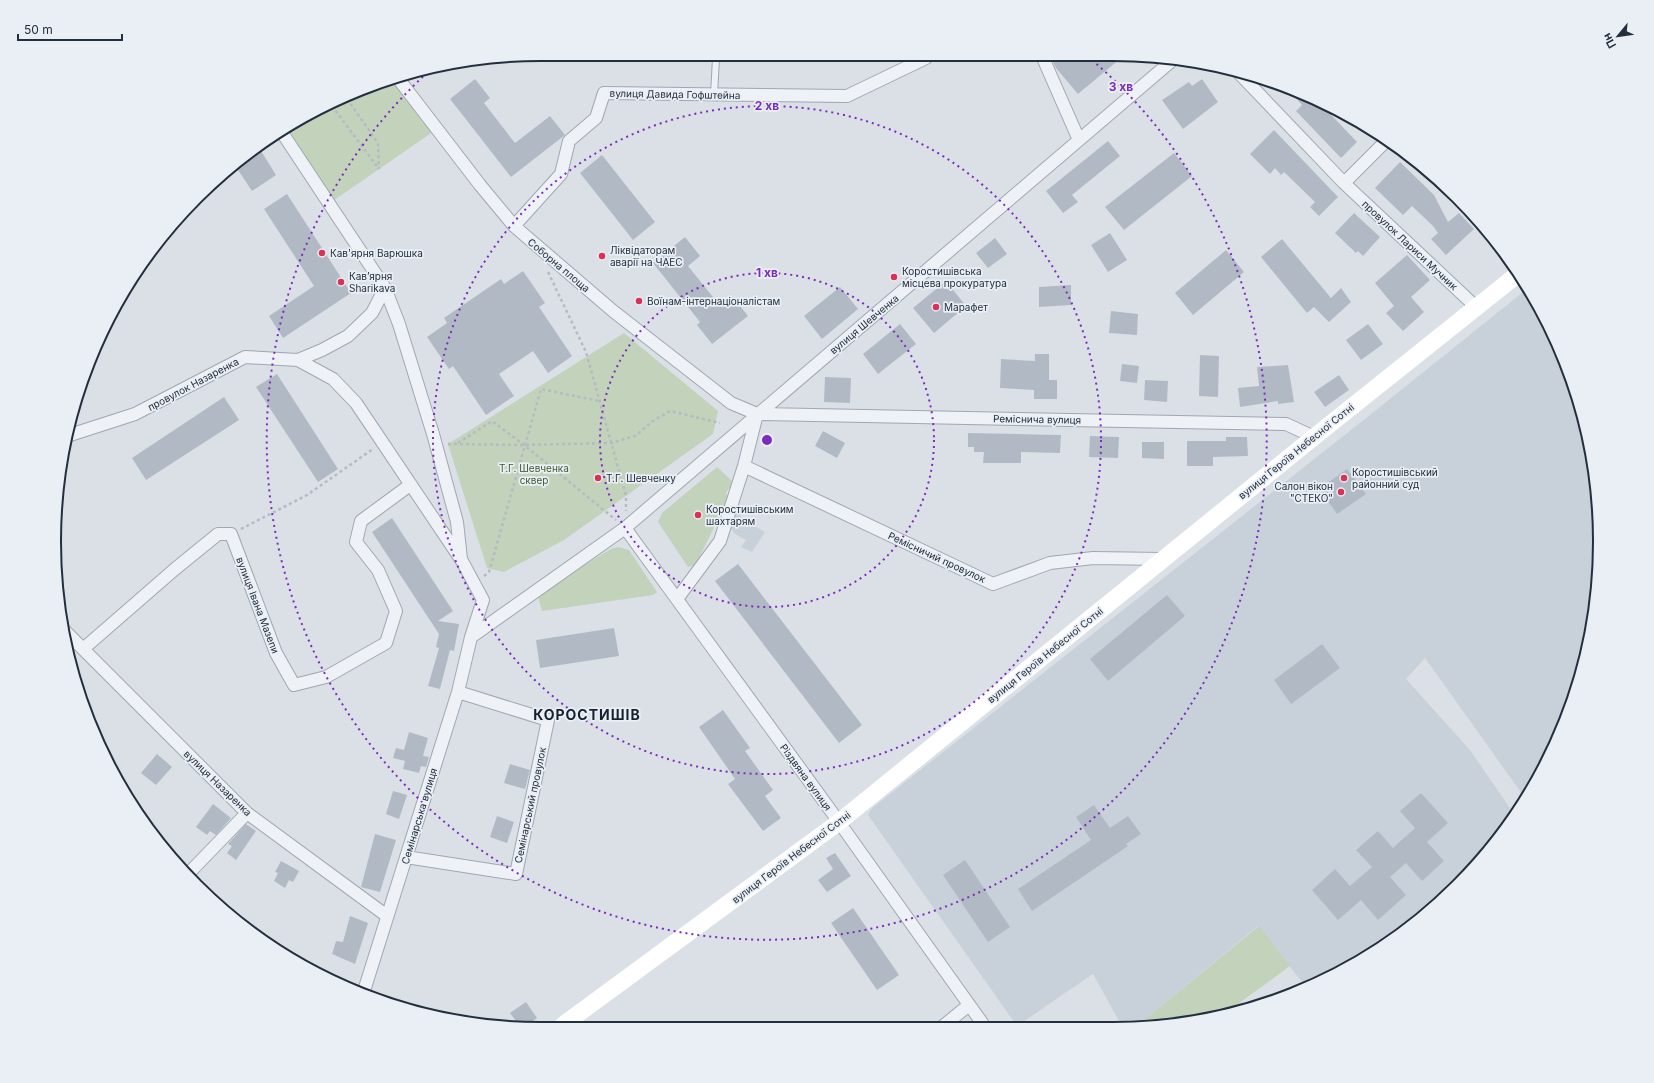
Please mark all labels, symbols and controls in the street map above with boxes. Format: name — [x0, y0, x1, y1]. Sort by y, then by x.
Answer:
scale bar — [18, 16, 122, 42]
north arrow — [1598, 16, 1638, 56]
text: 50 m — [24, 22, 53, 37]
text: Пн — [1599, 31, 1619, 51]
text: 3 хв — [1109, 79, 1133, 94]
street label: вулиця Давида Гофштейна — [610, 87, 740, 101]
text: 2 хв — [755, 98, 779, 113]
street label: провулок Лариси Мучник — [1360, 198, 1461, 293]
street label: Соборна площа — [526, 236, 592, 294]
place label: Ліквідаторам аварії на ЧАЕС — [610, 244, 683, 268]
place label: Кав'ярня Варюшка — [330, 247, 423, 259]
marker: Кав'ярня Варюшка — [317, 248, 327, 258]
marker: Ліквідаторам аварії на ЧАЕС — [597, 251, 607, 261]
text: 1 хв — [756, 265, 778, 280]
place label: Коростишівська місцева прокуратура — [902, 265, 1007, 289]
place label: Кав’ярня Sharikava — [349, 270, 395, 294]
marker: Коростишівська місцева прокуратура — [889, 272, 899, 282]
marker: Кав’ярня Sharikava — [336, 277, 346, 287]
street label: вулиця Шевченка — [827, 292, 901, 356]
place label: Воїнам-інтернаціоналістам — [647, 295, 780, 307]
marker: Воїнам-інтернаціоналістам — [634, 296, 644, 306]
place label: Марафет — [944, 301, 988, 313]
marker: Марафет — [931, 302, 941, 312]
street label: провулок Назаренка — [145, 355, 241, 413]
street label: вулиця Героїв Небесної Сотні — [1236, 401, 1356, 501]
street label: Реміснича вулиця — [993, 412, 1081, 426]
centre of rings — [760, 433, 774, 447]
park label: Т.Г. Шевченка сквер — [499, 462, 569, 486]
place label: Коростишівський районний суд — [1352, 466, 1438, 490]
place label: Т.Г. Шевченку — [606, 472, 676, 484]
marker: Т.Г. Шевченку — [593, 473, 603, 483]
marker: Коростишівський районний суд — [1339, 473, 1349, 483]
place label: Салон вікон "СТЕКО" — [1274, 480, 1333, 504]
marker: Салон вікон "СТЕКО" — [1336, 487, 1346, 497]
place label: Коростишівським шахтарям — [706, 503, 794, 527]
marker: Коростишівським шахтарям — [693, 510, 703, 520]
street label: Ремісничий провулок — [886, 529, 988, 585]
street label: вулиця Івана Мазепи — [234, 555, 282, 655]
street label: вулиця Героїв Небесної Сотні — [985, 605, 1105, 705]
district label: КОРОСТИШІВ — [533, 706, 641, 723]
street label: Різдвяна вулиця — [778, 741, 834, 813]
street label: Семінарський провулок — [512, 745, 548, 864]
street label: вулиця Назаренка — [182, 748, 254, 818]
street label: Семінарська вулиця — [399, 766, 439, 866]
street label: вулиця Героїв Небесної Сотні — [729, 808, 853, 906]

